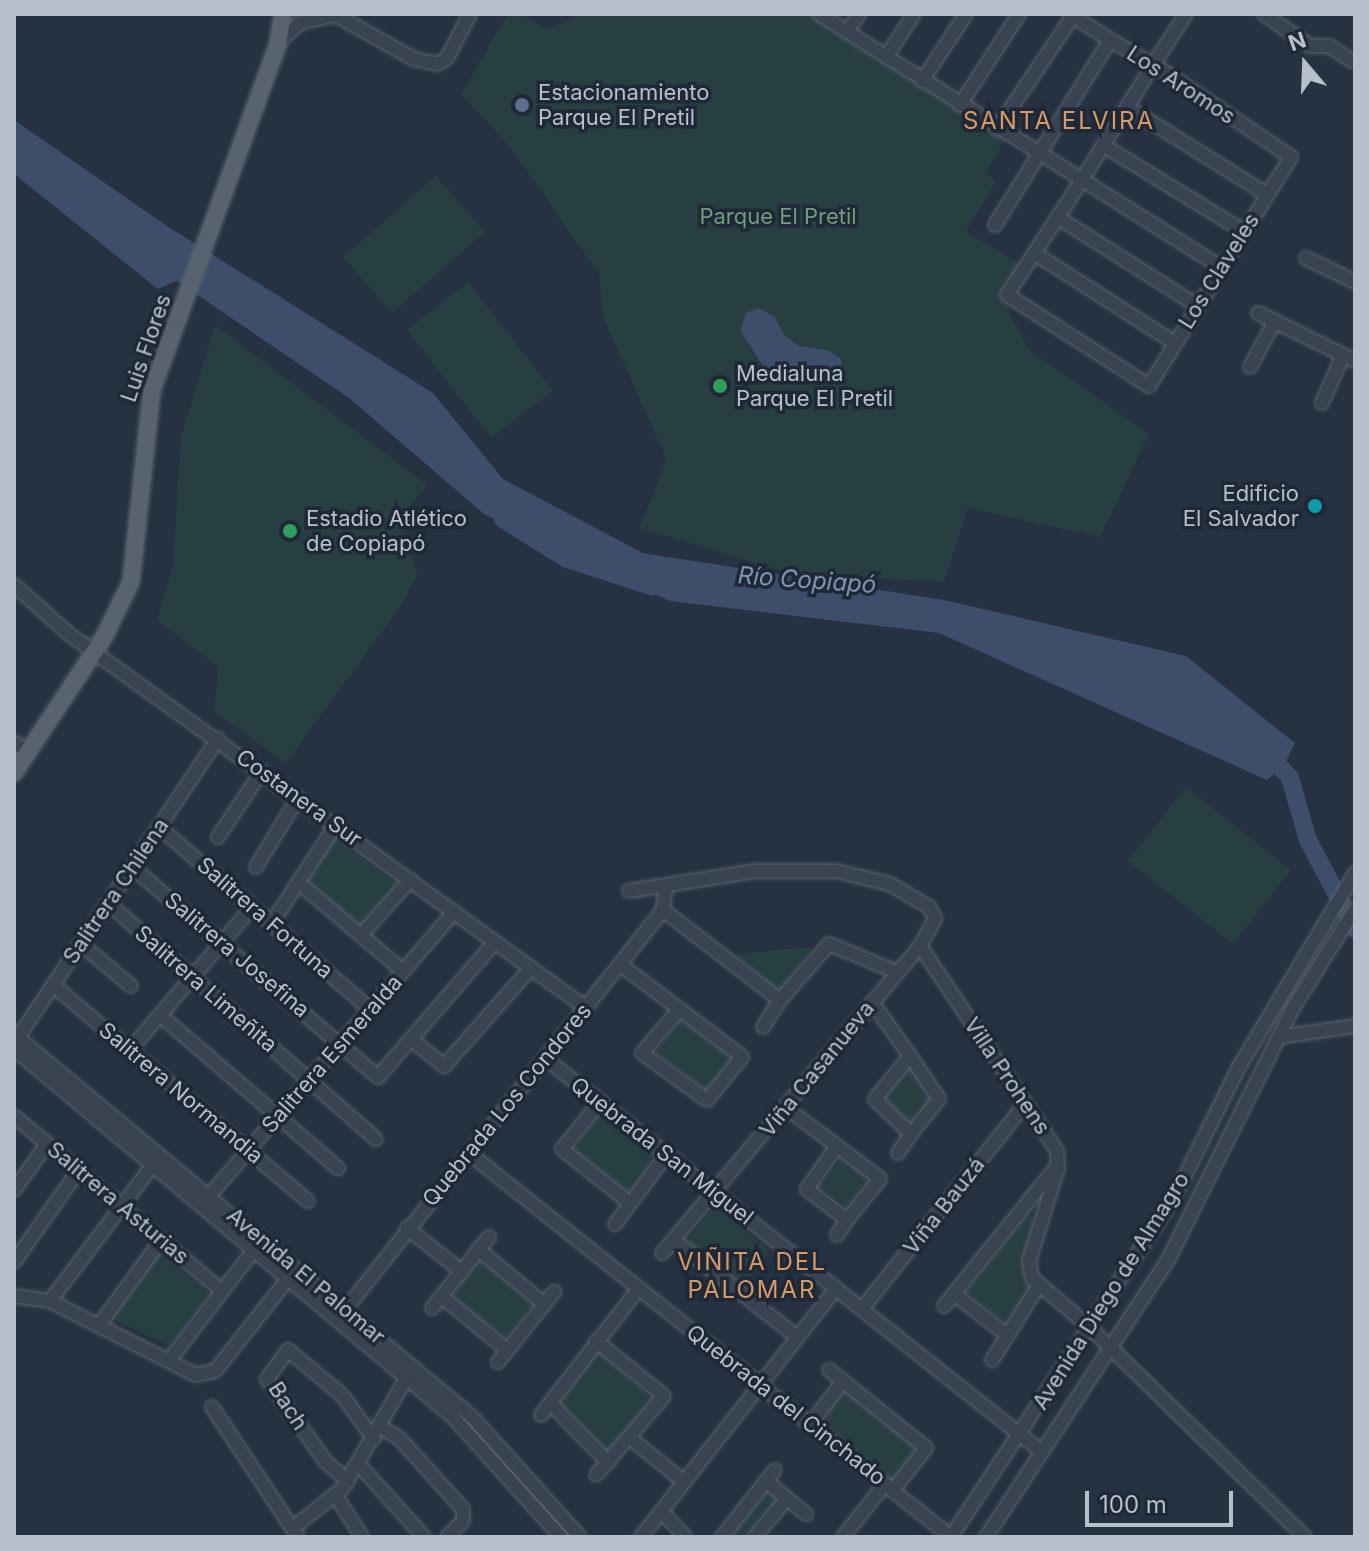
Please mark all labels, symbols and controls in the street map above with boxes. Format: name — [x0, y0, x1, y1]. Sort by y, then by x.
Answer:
north arrow — [1265, 24, 1345, 104]
text: N — [1285, 26, 1309, 56]
street label: Los Aromos — [1122, 40, 1240, 130]
place label: Estacionamiento Parque El Pretil — [538, 79, 710, 130]
marker: Estacionamiento Parque El Pretil — [513, 96, 531, 114]
district label: SANTA ELVIRA — [963, 107, 1155, 135]
park label: Parque El Pretil — [699, 204, 857, 230]
street label: Los Claveles — [1173, 208, 1265, 334]
street label: Luis Flores — [115, 291, 177, 405]
place label: Medialuna Parque El Pretil — [736, 360, 893, 412]
marker: Medialuna Parque El Pretil — [711, 377, 729, 395]
place label: Edificio El Salvador — [1183, 480, 1299, 532]
marker: Edificio El Salvador — [1306, 497, 1324, 515]
place label: Estadio Atlético de Copiapó — [306, 505, 467, 556]
marker: Estadio Atlético de Copiapó — [281, 522, 299, 540]
water label: Río Copiapó — [737, 561, 877, 599]
street label: Costanera Sur — [231, 744, 367, 852]
street label: Salitrera Chilena — [58, 813, 174, 969]
street label: Salitrera Fortuna — [192, 852, 338, 984]
street label: Salitrera Josefina — [159, 887, 315, 1023]
street label: Salitrera Limeñita — [130, 920, 282, 1058]
street label: Salitrera Esmeralda — [256, 970, 408, 1138]
street label: Viña Casanueva — [754, 996, 880, 1142]
street label: Quebrada Los Condores — [417, 998, 597, 1212]
street label: Villa Prohens — [958, 1013, 1056, 1139]
street label: Salitrera Normandia — [94, 1017, 268, 1169]
street label: Quebrada San Miguel — [566, 1072, 758, 1230]
street label: Salitrera Asturias — [42, 1136, 194, 1270]
street label: Viña Bauzá — [898, 1152, 990, 1260]
street label: Avenida Diego de Almagro — [1027, 1167, 1195, 1415]
street label: Avenida El Palomar — [222, 1202, 390, 1350]
district label: VIÑITA DEL PALOMAR — [677, 1248, 827, 1304]
street label: Quebrada del Cinchado — [681, 1319, 891, 1491]
street label: Bach — [263, 1377, 313, 1435]
scale bar — [1089, 1475, 1237, 1525]
text: 100 m — [1099, 1490, 1167, 1519]

